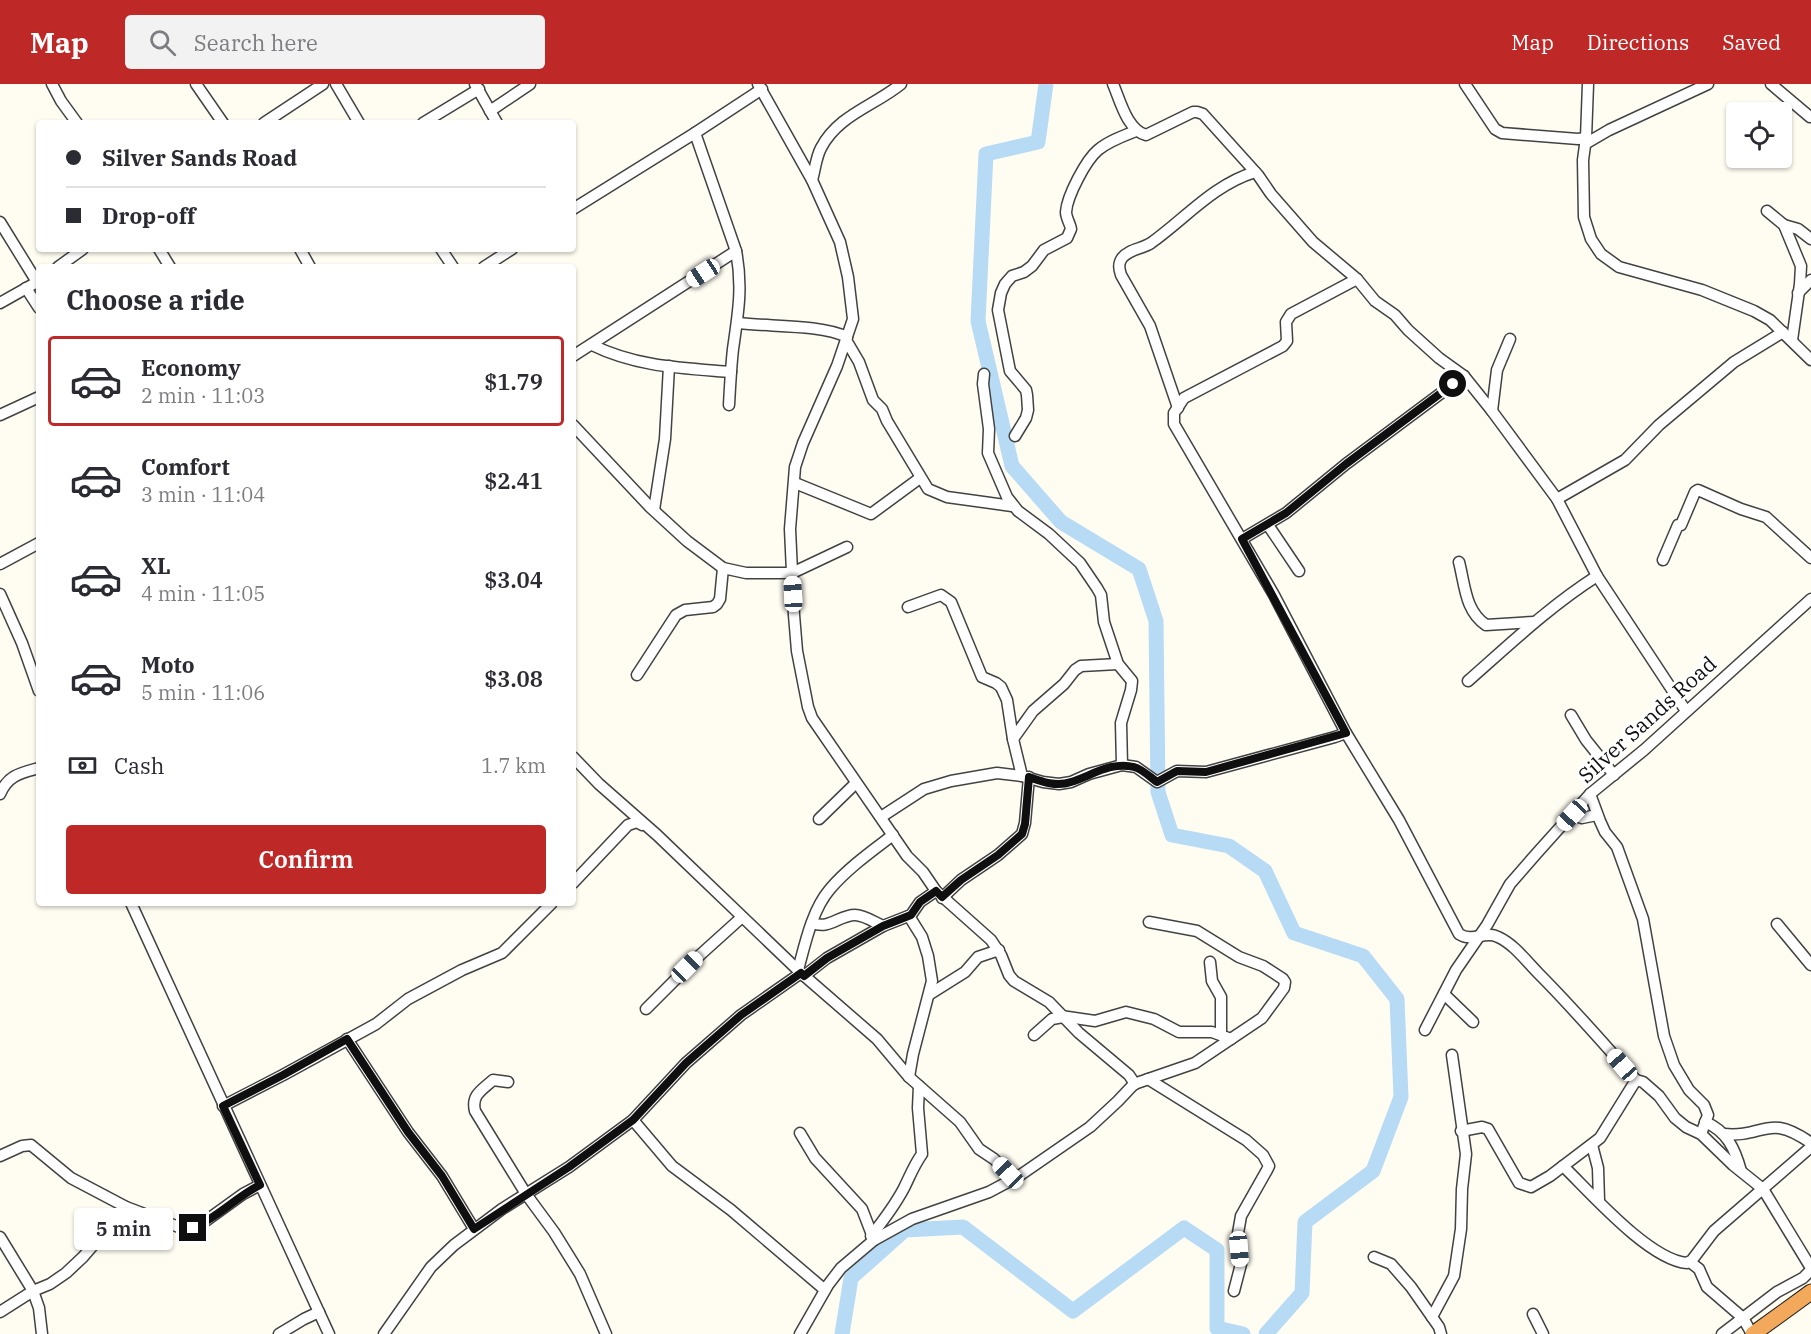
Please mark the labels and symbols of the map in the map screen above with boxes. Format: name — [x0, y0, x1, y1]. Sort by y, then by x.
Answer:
car — [683, 256, 723, 290]
route start — [1439, 370, 1466, 397]
car — [783, 576, 803, 612]
street label: Silver Sands Road — [1572, 649, 1722, 789]
car — [1553, 796, 1591, 834]
car — [668, 948, 706, 986]
car — [1603, 1046, 1641, 1084]
car — [989, 1154, 1027, 1192]
callout: 5 min — [73, 1207, 172, 1249]
route end — [179, 1214, 206, 1241]
car — [1228, 1230, 1250, 1268]

